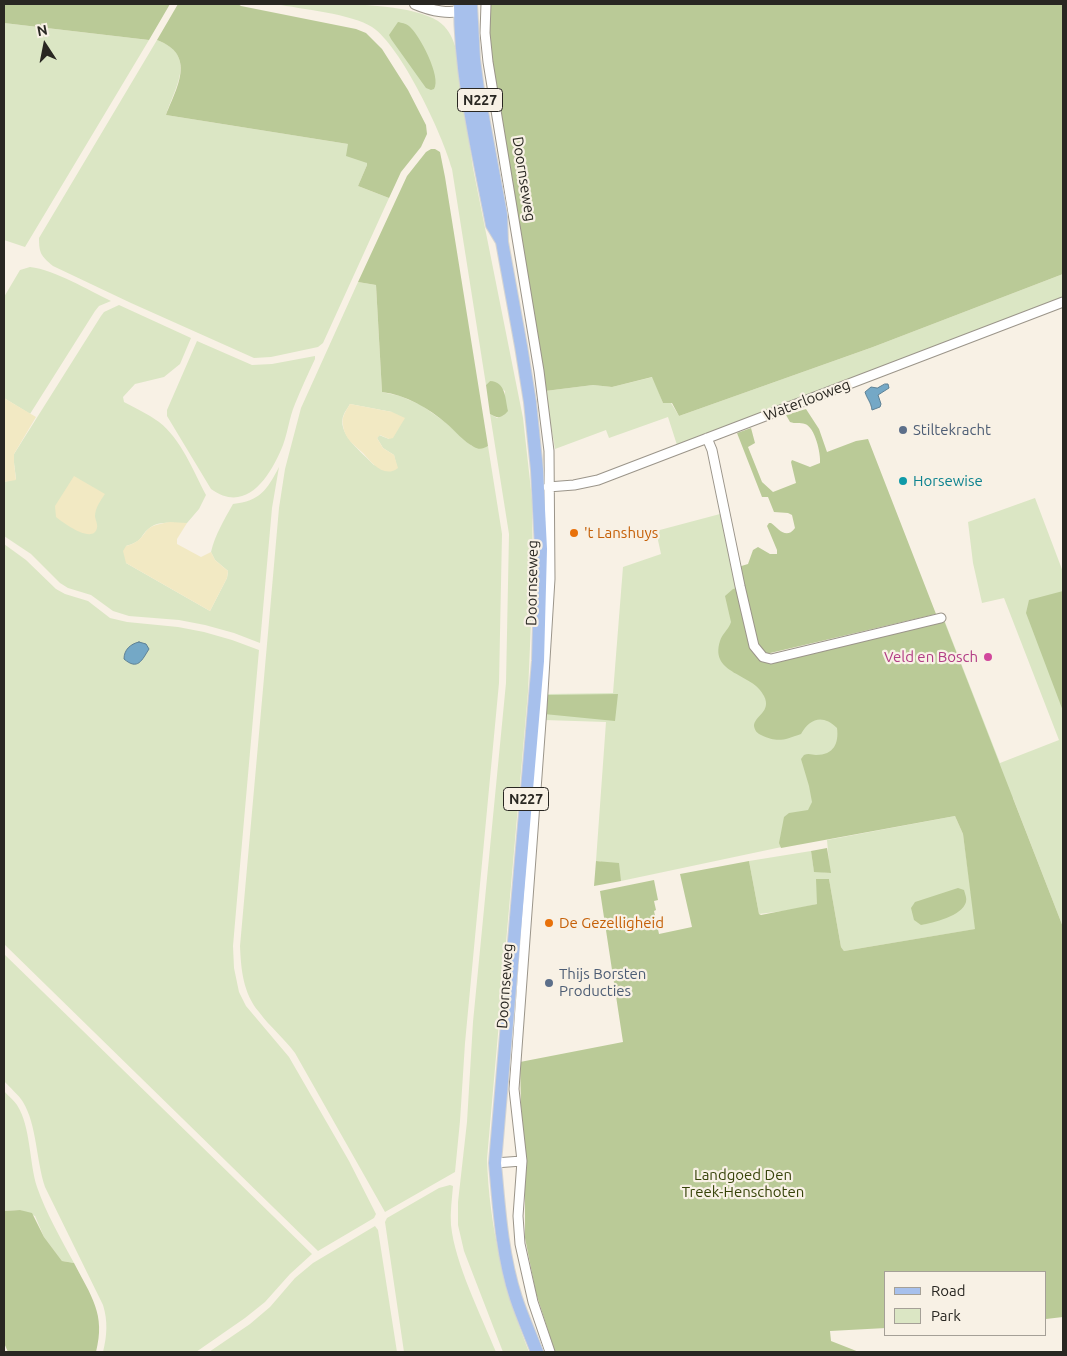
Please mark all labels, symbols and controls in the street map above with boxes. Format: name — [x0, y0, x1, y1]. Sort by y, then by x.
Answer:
north arrow — [20, 20, 70, 70]
text: N — [35, 21, 49, 39]
road number: N227 — [458, 88, 502, 112]
street label: Doornseweg — [508, 135, 540, 223]
street label: Waterlooweg — [761, 375, 853, 425]
place label: Stiltekracht — [913, 421, 991, 439]
marker: Stiltekracht — [897, 424, 909, 436]
place label: Horsewise — [913, 472, 983, 490]
marker: Horsewise — [897, 475, 909, 487]
place label: 't Lanshuys — [584, 524, 658, 542]
marker: 't Lanshuys — [568, 527, 580, 539]
street label: Doornseweg — [522, 540, 542, 626]
place label: Veld en Bosch — [884, 648, 978, 666]
marker: Veld en Bosch — [982, 651, 994, 663]
road number: N227 — [504, 788, 548, 811]
place label: De Gezelligheid — [559, 914, 664, 932]
marker: De Gezelligheid — [543, 917, 555, 929]
street label: Doornseweg — [493, 943, 517, 1029]
place label: Thijs Borsten Producties — [559, 965, 646, 1000]
marker: Thijs Borsten Producties — [543, 977, 555, 989]
park label: Landgoed Den Treek-Henschoten — [682, 1166, 804, 1201]
legend — [884, 1271, 1047, 1336]
text: Road — [931, 1282, 966, 1299]
text: Park — [931, 1307, 961, 1324]

